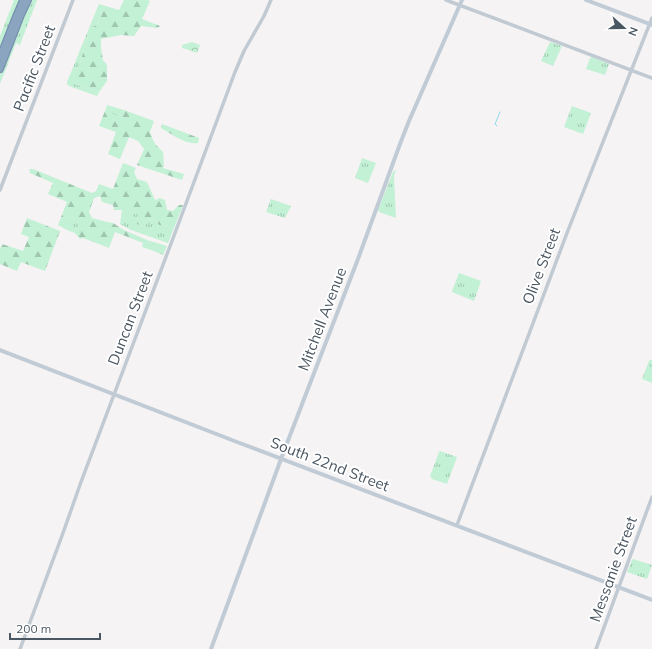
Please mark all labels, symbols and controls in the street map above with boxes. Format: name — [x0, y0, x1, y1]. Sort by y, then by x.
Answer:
north arrow — [604, 8, 644, 48]
street label: Pacific Street — [9, 22, 59, 114]
text: N — [625, 25, 641, 38]
street label: Olive Street — [518, 225, 564, 307]
street label: Mitchell Avenue — [294, 265, 350, 373]
street label: Duncan Street — [103, 268, 157, 368]
street label: South 22nd Street — [268, 433, 392, 495]
street label: Messanie Street — [585, 514, 641, 624]
scale bar — [10, 615, 100, 641]
text: 200 m — [16, 621, 51, 636]

